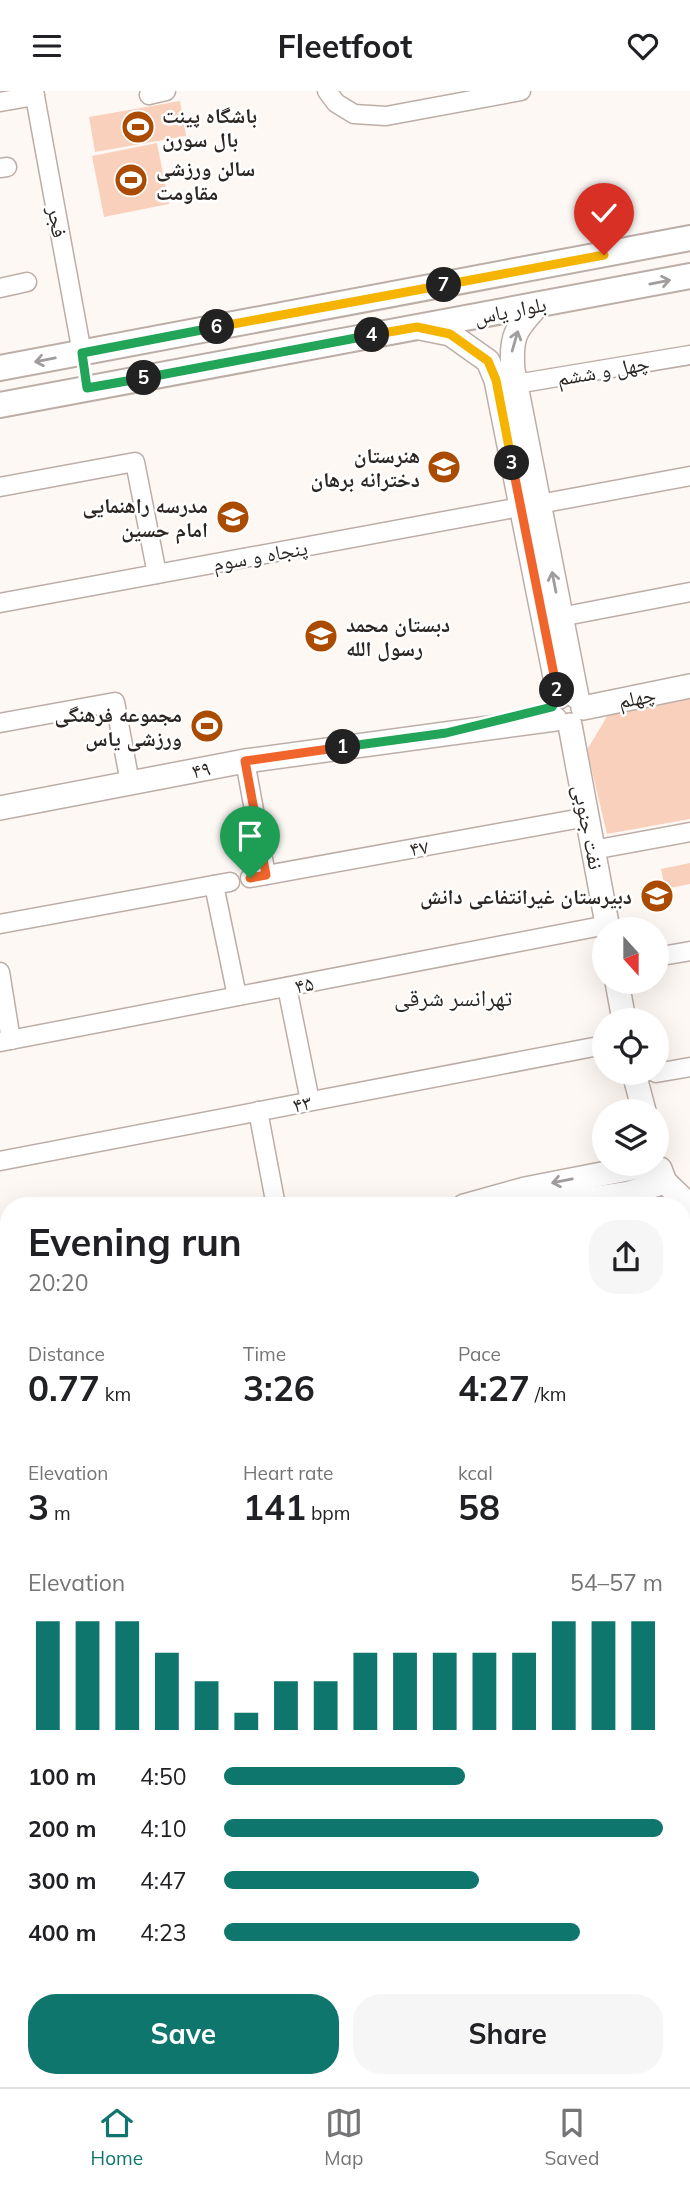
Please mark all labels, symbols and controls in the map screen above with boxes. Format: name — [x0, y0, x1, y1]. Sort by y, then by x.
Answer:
text: Fleetfoot — [278, 26, 412, 66]
icon: menu — [28, 27, 66, 65]
icon: heart — [624, 27, 662, 65]
place label: باشگاه پینت بال سورن — [162, 102, 257, 153]
sports icon: باشگاه پینت بال سورن — [119, 108, 157, 146]
place label: سالن ورزشی مقاومت — [156, 155, 255, 205]
sports icon: سالن ورزشی مقاومت — [112, 161, 150, 199]
pin — [574, 183, 634, 255]
icon: check — [585, 194, 623, 232]
street label: فجر — [42, 203, 74, 240]
pin: 7 — [426, 267, 462, 303]
text: 7 — [438, 272, 449, 296]
one-way arrow — [648, 274, 671, 288]
street label: بلوار یاس — [472, 290, 549, 331]
pin: 6 — [200, 309, 234, 345]
text: 6 — [211, 314, 222, 338]
pin: 4 — [354, 317, 390, 353]
text: 4 — [366, 322, 377, 346]
one-way arrow — [509, 330, 522, 352]
street label: چهل و ششم — [555, 349, 652, 393]
one-way arrow — [34, 354, 57, 367]
pin: 5 — [127, 361, 162, 395]
text: 5 — [138, 365, 149, 389]
place label: هنرستان دخترانه برهان — [310, 442, 420, 492]
pin: 3 — [494, 445, 530, 481]
school or university icon: هنرستان دخترانه برهان — [425, 448, 463, 486]
text: 3 — [506, 450, 517, 474]
place label: مدرسه راهنمایی امام حسین — [82, 492, 208, 544]
school or university icon: مدرسه راهنمایی امام حسین — [214, 498, 252, 536]
street label: پنجاه و سوم — [211, 534, 310, 578]
one-way arrow — [546, 571, 560, 594]
place label: دبستان محمد رسول الله — [346, 611, 450, 662]
school or university icon: دبستان محمد رسول الله — [302, 617, 340, 655]
pin: 2 — [540, 673, 574, 707]
text: 2 — [551, 677, 562, 701]
street label: چهلم — [616, 681, 658, 715]
place label: مجموعه فرهنگی ورزشی یاس — [54, 701, 182, 752]
sports icon: مجموعه فرهنگی ورزشی یاس — [188, 707, 226, 745]
pin: 1 — [326, 729, 360, 765]
text: 1 — [337, 734, 348, 758]
street label: ۴۹ — [189, 754, 213, 784]
street label: نفت جنوبی — [567, 782, 610, 872]
pin — [220, 806, 280, 878]
icon: arrive — [231, 817, 269, 855]
street label: ۴۷ — [407, 833, 431, 861]
school or university icon: دبیرستان غیرانتفاعی دانش — [638, 877, 676, 915]
place label: دبیرستان غیرانتفاعی دانش — [420, 883, 632, 910]
north arrow — [592, 917, 668, 994]
map controls — [592, 917, 669, 1176]
street label: ۴۵ — [292, 969, 316, 999]
district label: تهرانسر شرقی — [394, 983, 512, 1012]
button: locate — [592, 1008, 669, 1085]
street label: ۴۳ — [290, 1088, 314, 1118]
button: layers — [592, 1099, 669, 1176]
one-way arrow — [551, 1175, 574, 1189]
text: Evening run — [28, 1218, 242, 1266]
button: share — [589, 1220, 663, 1294]
text: 20:20 — [28, 1268, 88, 1297]
text: Distance — [28, 1342, 105, 1366]
text: Time — [243, 1342, 286, 1366]
text: Pace — [458, 1342, 501, 1366]
text: 0.77 — [28, 1366, 100, 1410]
text: 3:26 — [243, 1366, 315, 1410]
text: 4:27 — [458, 1366, 530, 1410]
text: km — [100, 1382, 131, 1406]
text: /km — [530, 1382, 567, 1406]
text: Elevation — [28, 1461, 108, 1485]
text: Heart rate — [243, 1461, 333, 1485]
text: kcal — [458, 1461, 493, 1485]
text: 3 — [28, 1485, 49, 1529]
text: 141 — [243, 1485, 306, 1529]
text: 58 — [458, 1485, 500, 1529]
text: m — [49, 1501, 71, 1525]
text: bpm — [306, 1501, 350, 1525]
text: Elevation — [28, 1568, 125, 1597]
text: 54–57 m — [570, 1568, 663, 1597]
text: 100 m — [28, 1762, 96, 1791]
text: 4:50 — [140, 1762, 187, 1791]
text: 200 m — [28, 1814, 96, 1843]
text: 4:10 — [140, 1814, 187, 1843]
text: 300 m — [28, 1866, 96, 1895]
text: 4:47 — [140, 1866, 187, 1895]
text: 400 m — [28, 1918, 96, 1947]
text: 4:23 — [140, 1918, 187, 1947]
button: Save — [28, 1994, 339, 2074]
button: Share — [353, 1994, 663, 2074]
tab: Home — [91, 2104, 143, 2170]
tab: Map — [324, 2104, 363, 2170]
tab: Saved — [545, 2104, 599, 2170]

